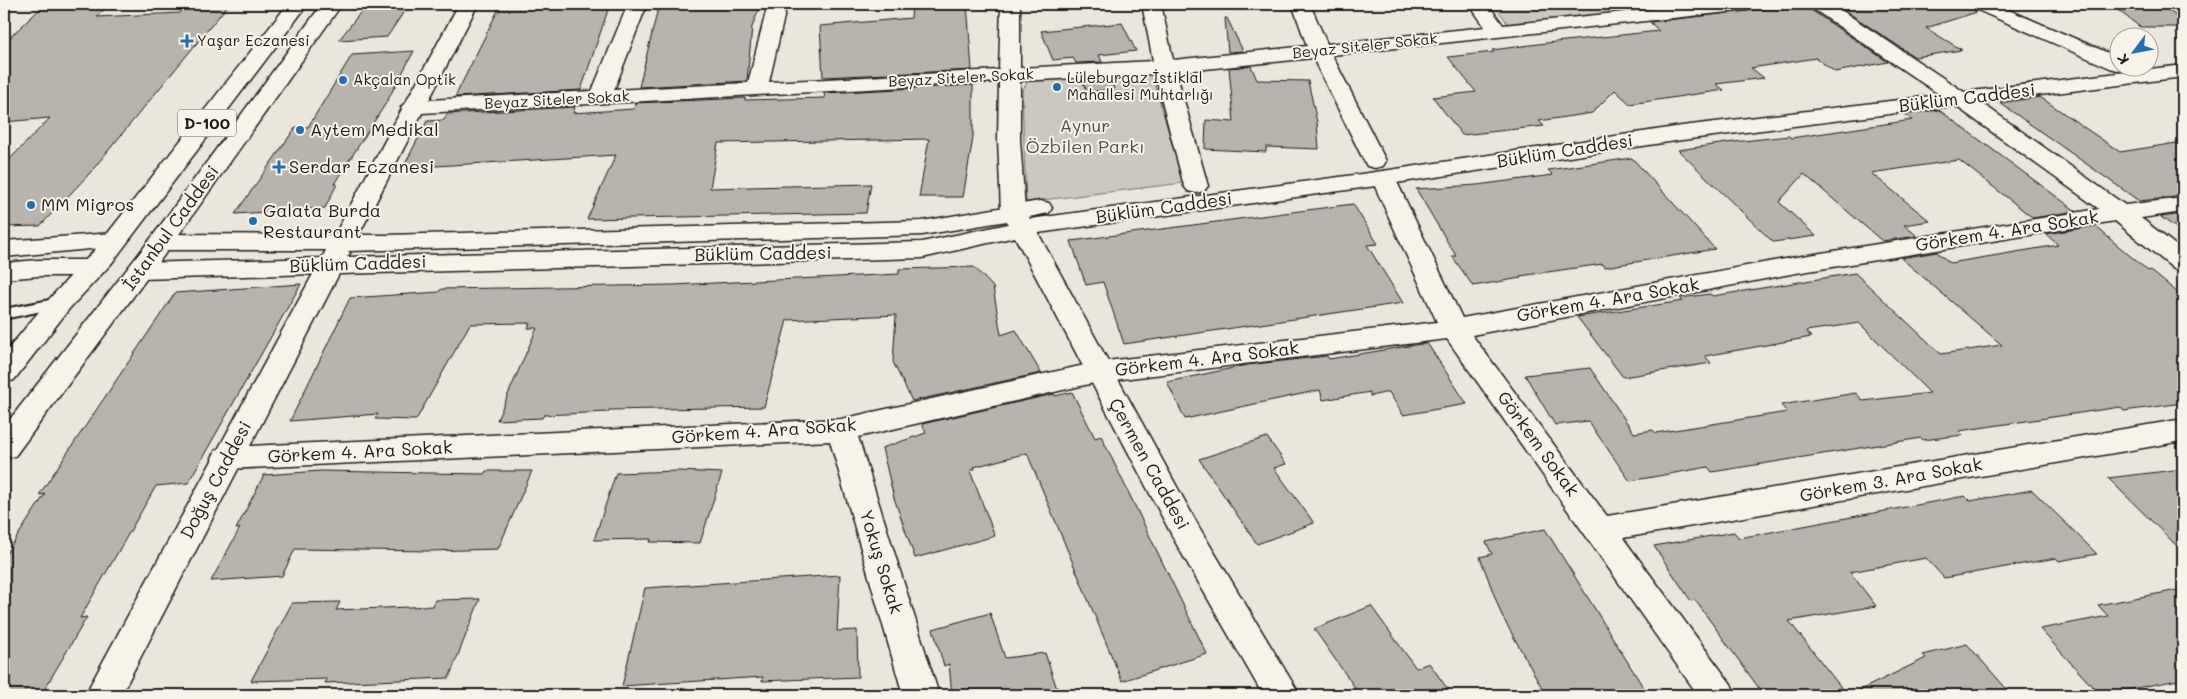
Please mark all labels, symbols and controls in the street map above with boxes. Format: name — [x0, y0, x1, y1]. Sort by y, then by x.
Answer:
street label: Beyaz Siteler Sokak — [1291, 27, 1438, 63]
north arrow — [2110, 28, 2160, 78]
place label: Yaşar Eczanesi — [197, 30, 310, 50]
marker: Yaşar Eczanesi — [181, 35, 193, 47]
text: K — [2112, 50, 2133, 68]
street label: Beyaz Siteler Sokak — [888, 63, 1034, 91]
place label: Lüleburgaz İstiklal Mahallesi Muhtarlığı — [1067, 67, 1214, 104]
place label: Akçalan Optik — [353, 69, 456, 89]
marker: Akçalan Optik — [337, 74, 349, 86]
street label: Büklüm Caddesi — [1897, 77, 2037, 117]
marker: Lüleburgaz İstiklal Mahallesi Muhtarlığı — [1051, 81, 1063, 93]
street label: Beyaz Siteler Sokak — [484, 85, 630, 113]
road number: D-100 — [178, 110, 236, 136]
park label: Aynur Özbilen Parkı — [1025, 113, 1145, 158]
place label: Aytem Medikal — [310, 117, 439, 141]
marker: Aytem Medikal — [294, 124, 306, 136]
street label: Büklüm Caddesi — [1495, 127, 1635, 173]
place label: Serdar Eczanesi — [289, 154, 434, 178]
street label: İstanbul Caddesi — [117, 160, 224, 295]
marker: Serdar Eczanesi — [273, 161, 285, 173]
street label: Büklüm Caddesi — [1094, 186, 1234, 228]
place label: MM Migros — [41, 192, 134, 216]
place label: Galata Burda Restaurant — [263, 198, 381, 243]
marker: MM Migros — [25, 199, 37, 211]
street label: Görkem 4. Ara Sokak — [1914, 204, 2100, 256]
marker: Galata Burda Restaurant — [247, 215, 259, 227]
street label: Büklüm Caddesi — [694, 240, 832, 266]
street label: Büklüm Caddesi — [289, 249, 427, 277]
street label: Görkem 4. Ara Sokak — [1515, 271, 1701, 327]
street label: Görkem 4. Ara Sokak — [1114, 335, 1300, 381]
street label: Görkem Sokak — [1492, 386, 1585, 501]
street label: Çermen Caddesi — [1104, 394, 1196, 533]
street label: Görkem 4. Ara Sokak — [671, 412, 857, 448]
street label: Doğuş Caddesi — [174, 416, 256, 543]
street label: Görkem 4. Ara Sokak — [267, 434, 453, 468]
street label: Görkem 3. Ara Sokak — [1798, 451, 1984, 507]
street label: Yokuş Sokak — [855, 507, 909, 617]

